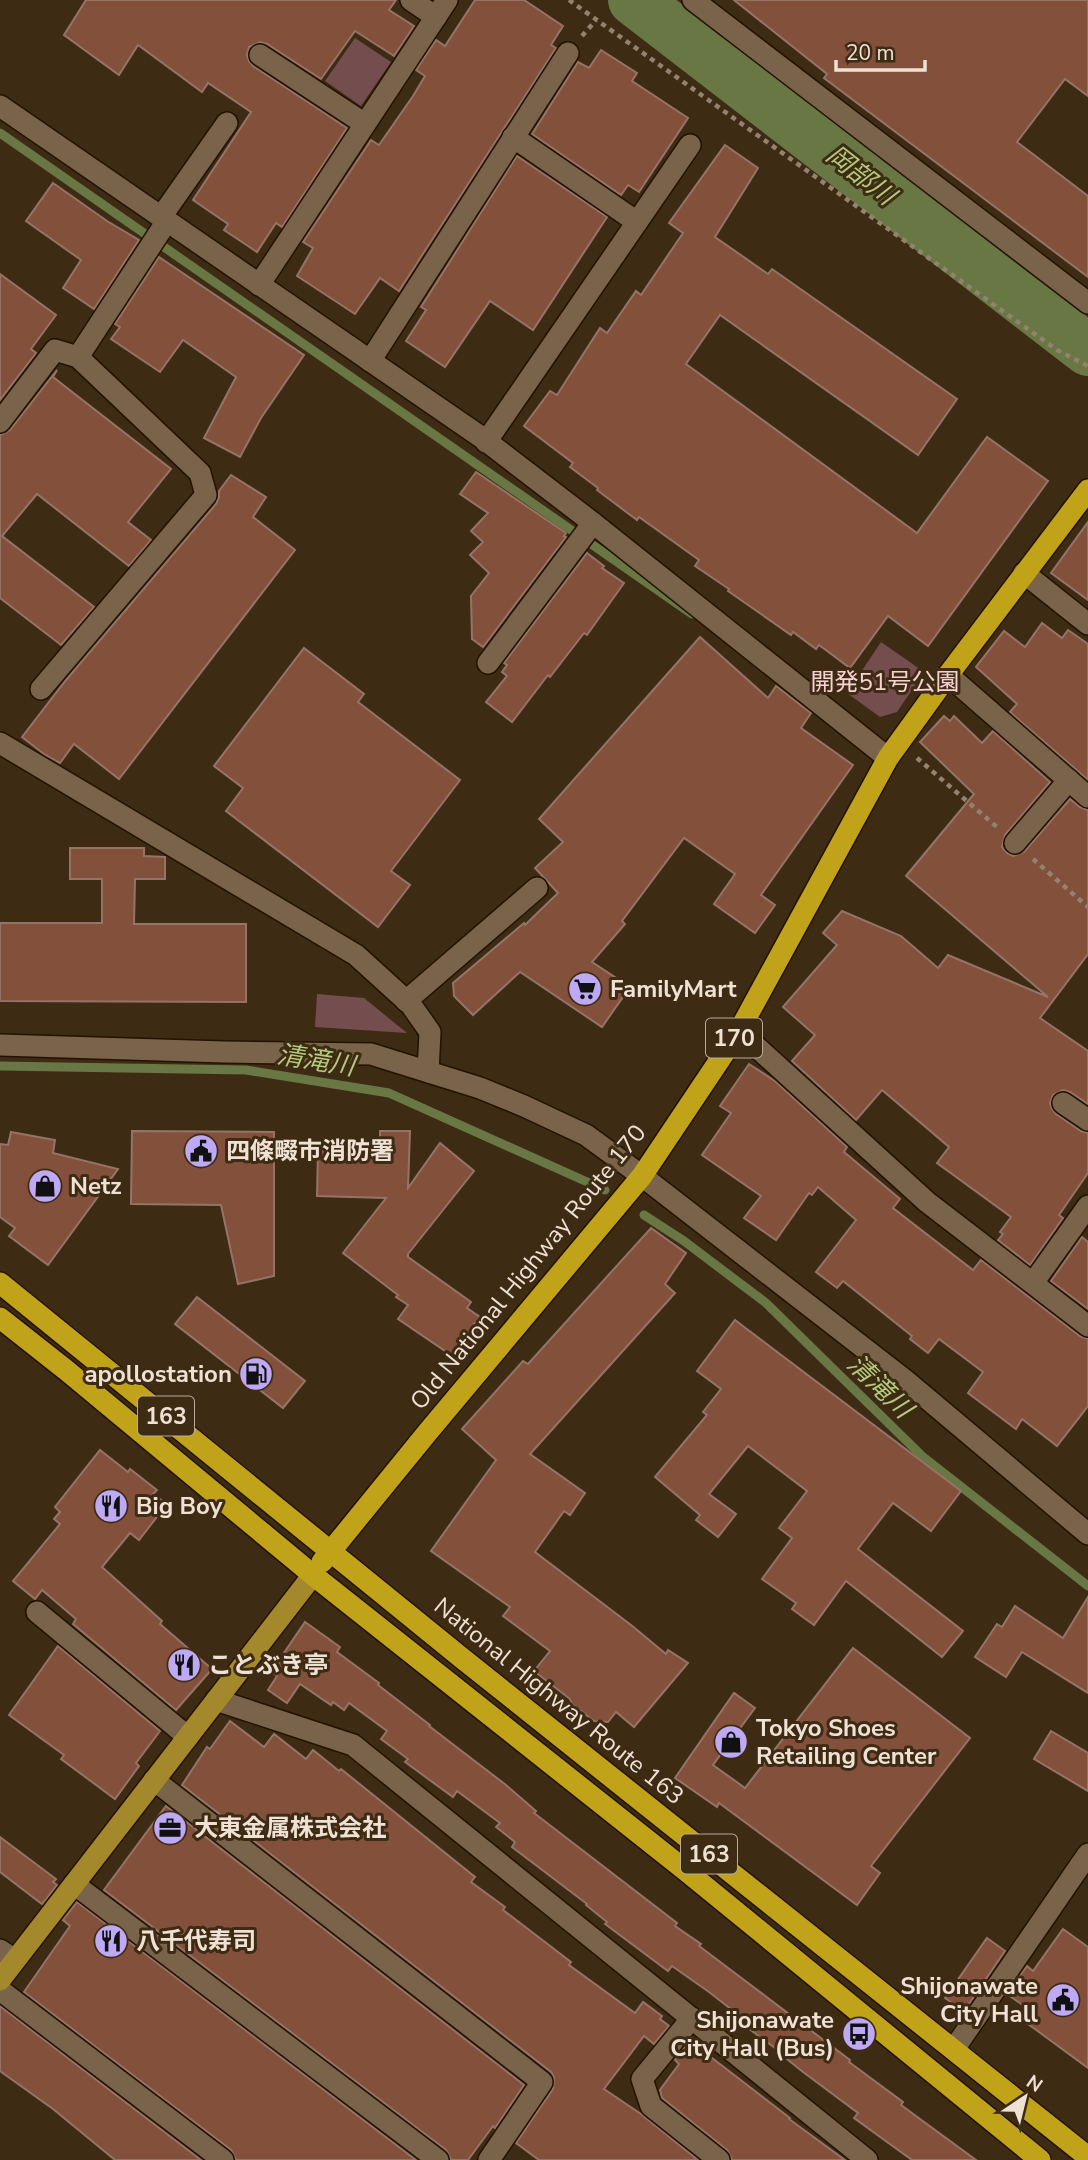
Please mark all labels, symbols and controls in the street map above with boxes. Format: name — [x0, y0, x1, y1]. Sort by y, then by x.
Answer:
scale bar — [836, 28, 925, 72]
text: 20 m — [846, 39, 895, 67]
water label: 岡部川 — [819, 138, 905, 215]
park label: 開発51号公園 — [811, 666, 959, 698]
supermarket icon: FamilyMart — [566, 970, 604, 1008]
place label: FamilyMart — [610, 973, 737, 1005]
road number: 170 — [706, 1018, 762, 1058]
water label: 清滝川 — [275, 1037, 360, 1084]
street label: Old National Highway Route 170 — [403, 1118, 653, 1416]
public building icon: 四條畷市消防署 — [182, 1132, 220, 1170]
place label: 四條畷市消防署 — [226, 1135, 394, 1167]
shop icon: Netz — [26, 1167, 64, 1205]
place label: Netz — [70, 1170, 122, 1202]
water label: 清滝川 — [839, 1347, 922, 1428]
fuel station icon: apollostation — [237, 1355, 275, 1393]
place label: apollostation — [84, 1358, 232, 1390]
road number: 163 — [138, 1396, 194, 1436]
restaurant icon: Big Boy — [92, 1487, 130, 1525]
place label: Big Boy — [136, 1490, 223, 1522]
street label: National Highway Route 163 — [427, 1590, 691, 1812]
restaurant icon: ことぶき亭 — [165, 1646, 203, 1684]
place label: ことぶき亭 — [208, 1649, 328, 1681]
place label: Tokyo Shoes Retailing Center — [756, 1712, 937, 1772]
shop icon: Tokyo Shoes Retailing Center — [712, 1723, 750, 1761]
office icon: 大東金属株式会社 — [151, 1809, 189, 1847]
place label: 大東金属株式会社 — [194, 1812, 386, 1844]
road number: 163 — [681, 1834, 737, 1873]
restaurant icon: 八千代寿司 — [92, 1922, 130, 1960]
place label: 八千代寿司 — [136, 1925, 256, 1957]
place label: Shijonawate City Hall — [900, 1970, 1038, 2030]
public building icon: Shijonawate City Hall — [1044, 1981, 1082, 2019]
place label: Shijonawate City Hall (Bus) — [670, 2004, 834, 2064]
bus stop icon: Shijonawate City Hall (Bus) — [840, 2015, 878, 2053]
north arrow — [990, 2062, 1060, 2132]
text: N — [1021, 2069, 1047, 2099]

